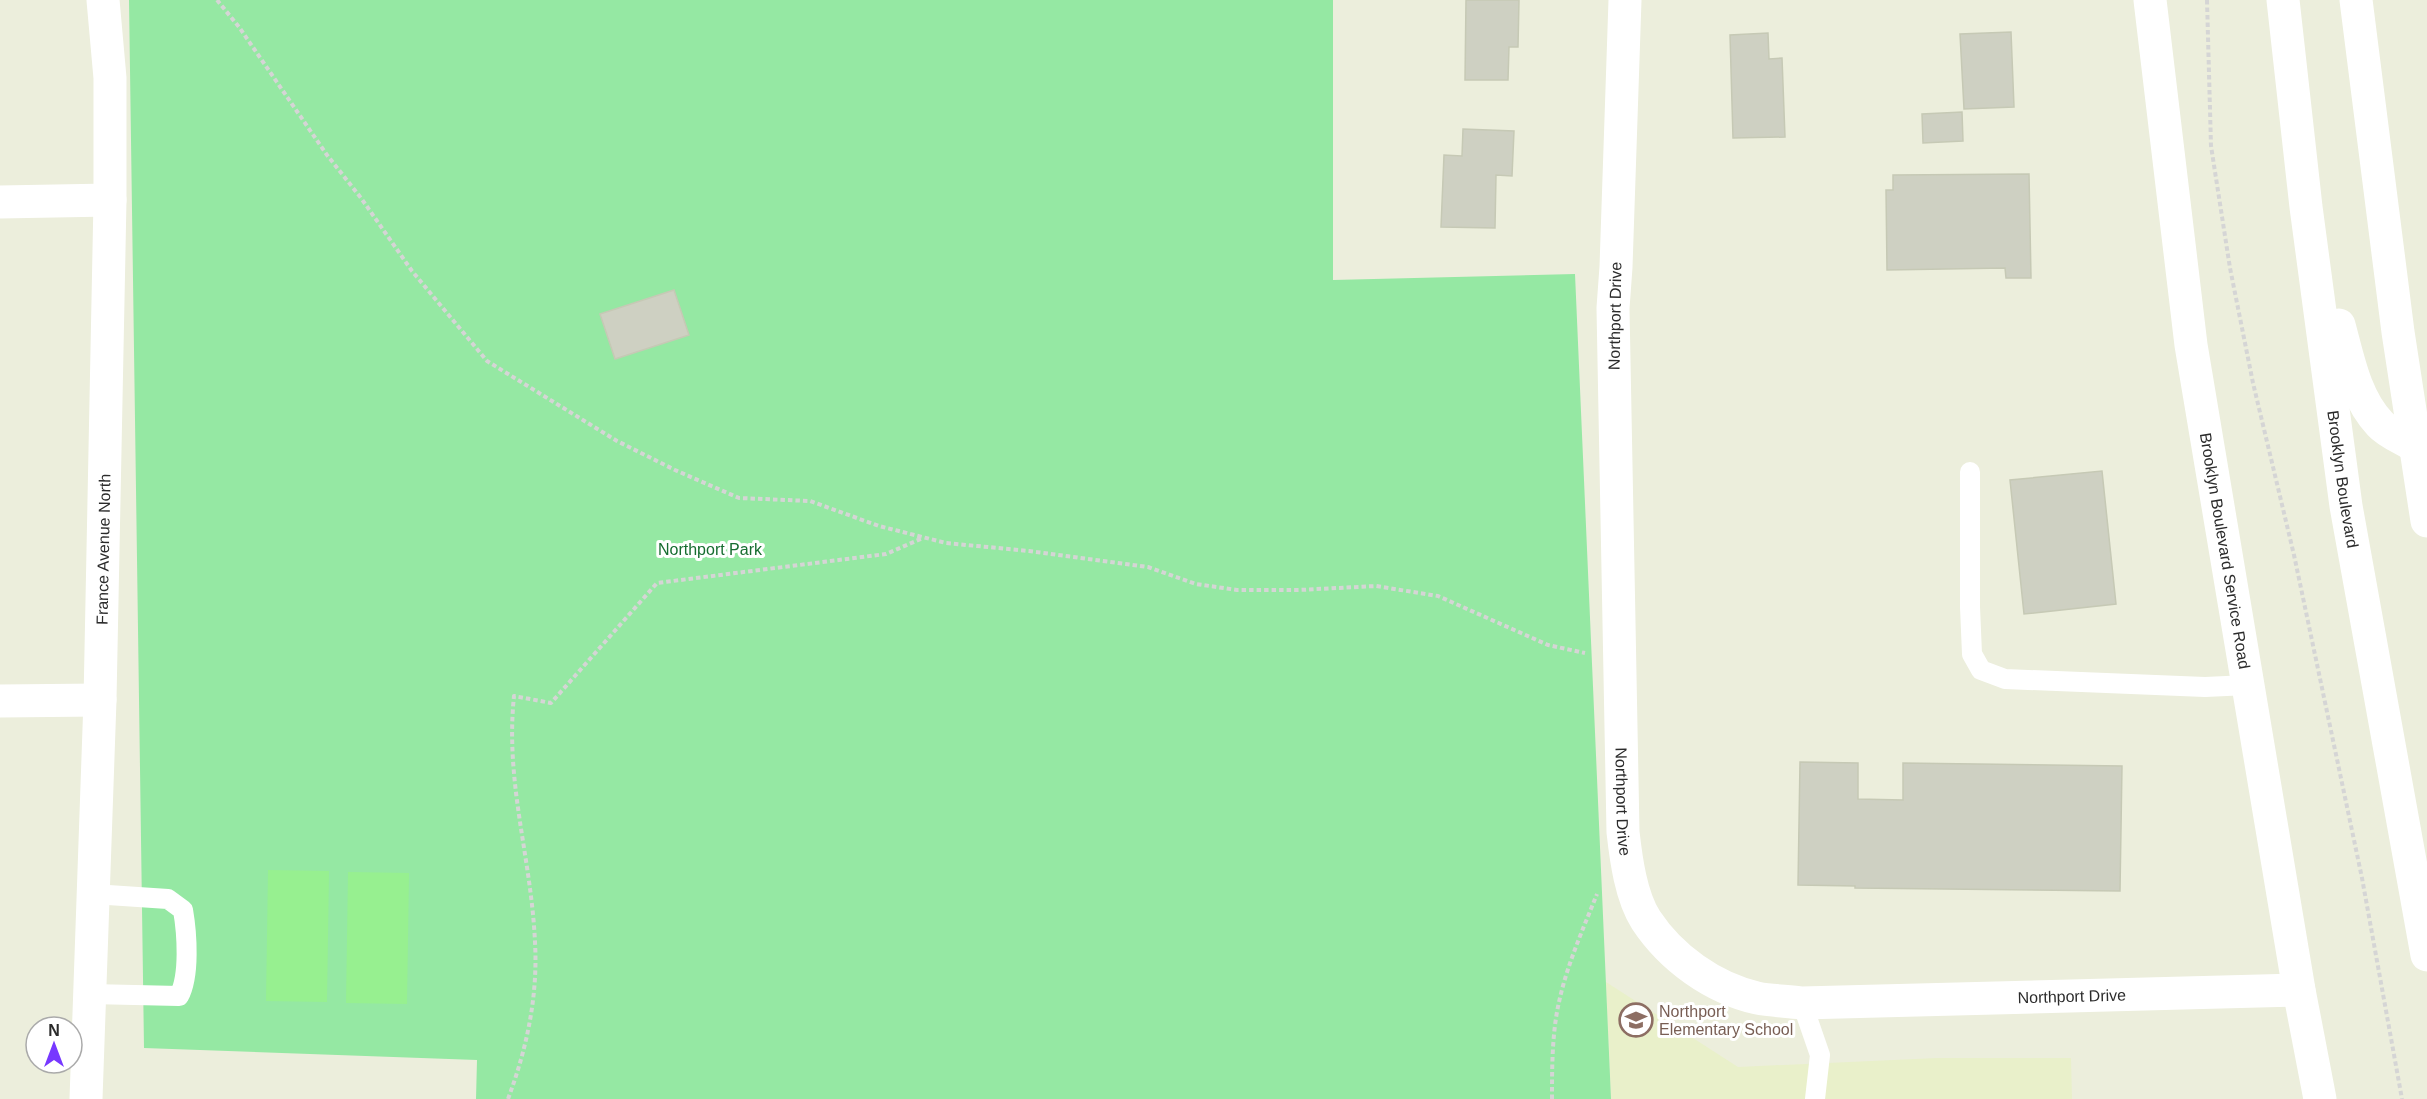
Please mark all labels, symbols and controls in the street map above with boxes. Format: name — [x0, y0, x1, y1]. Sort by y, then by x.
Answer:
street label: Northport Drive — [1606, 262, 1624, 370]
street label: Brooklyn Boulevard — [2325, 409, 2362, 549]
street label: Brooklyn Boulevard Service Road — [2197, 431, 2254, 670]
street label: France Avenue North — [93, 474, 113, 625]
park label: Northport Park — [658, 541, 763, 558]
street label: Northport Drive — [1613, 747, 1634, 857]
street label: Northport Drive — [2017, 986, 2126, 1006]
school or university icon: Northport Elementary School — [1618, 1002, 1654, 1038]
place label: Northport Elementary School — [1659, 1003, 1793, 1038]
north arrow — [24, 1015, 84, 1075]
text: N — [48, 1022, 60, 1039]

